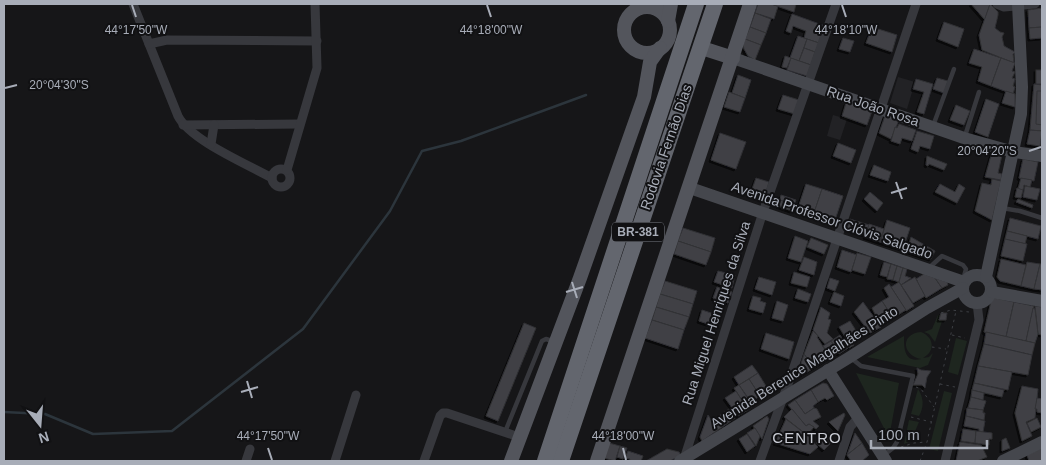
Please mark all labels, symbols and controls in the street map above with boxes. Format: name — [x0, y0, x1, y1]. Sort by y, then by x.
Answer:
text: 44°17'50"W — [105, 23, 168, 37]
text: 44°18'00"W — [460, 23, 523, 37]
text: 44°18'10"W — [815, 23, 878, 37]
text: 20°04'30"S — [29, 78, 89, 92]
street label: Rodovia Fernão Dias — [637, 82, 695, 212]
street label: Rua João Rosa — [825, 83, 921, 129]
text: 20°04'20"S — [957, 144, 1017, 158]
street label: Avenida Professor Clóvis Salgado — [729, 178, 935, 262]
street label: Rua Miguel Henriques da Silva — [679, 219, 753, 407]
road number: BR-381 — [612, 222, 664, 242]
street label: Avenida Berenice Magalhães Pinto — [707, 302, 901, 431]
north arrow — [15, 400, 65, 450]
scale bar — [871, 418, 987, 450]
text: 100 m — [878, 426, 920, 443]
text: N — [37, 428, 51, 447]
text: 44°17'50"W — [237, 429, 300, 443]
text: 44°18'00"W — [592, 429, 655, 443]
district label: CENTRO — [772, 429, 842, 446]

